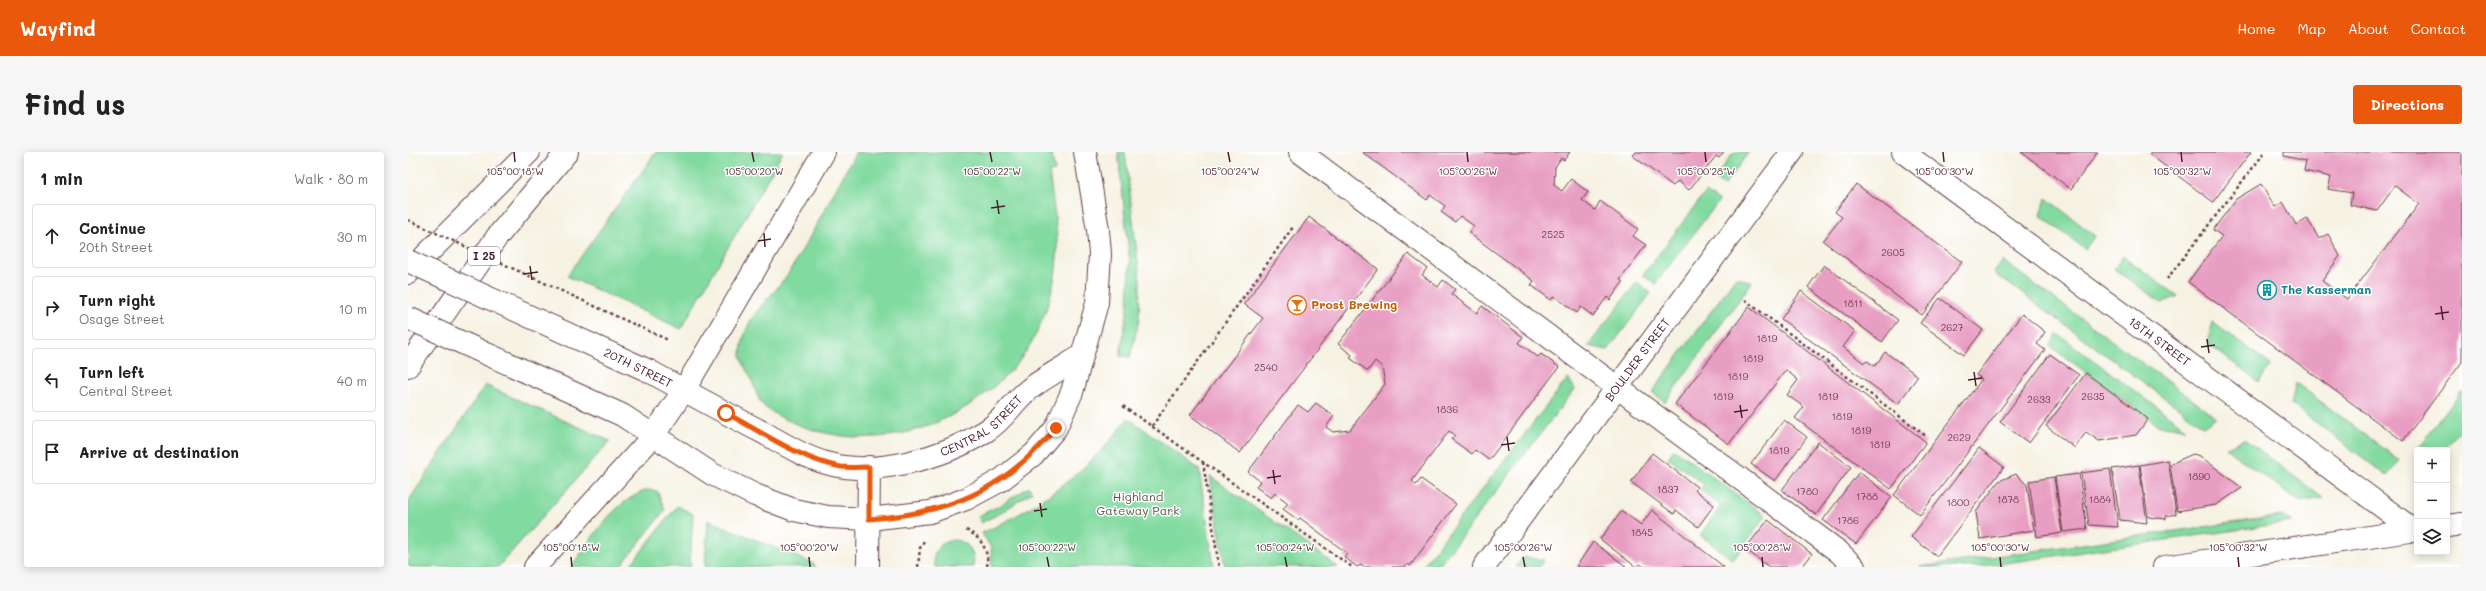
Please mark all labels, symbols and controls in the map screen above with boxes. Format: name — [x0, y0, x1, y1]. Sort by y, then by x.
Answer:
text: Wayfind — [20, 16, 96, 41]
text: Home — [2237, 19, 2275, 38]
text: Map — [2297, 19, 2326, 38]
text: About — [2348, 19, 2389, 38]
text: Contact — [2411, 19, 2466, 38]
button: Directions — [2353, 85, 2462, 124]
text: Find us — [24, 86, 125, 122]
text: 105°00'18"W — [486, 164, 544, 178]
text: 105°00'20"W — [725, 164, 784, 178]
text: 105°00'22"W — [963, 164, 1021, 178]
text: 105°00'24"W — [1201, 164, 1260, 178]
text: 105°00'26"W — [1439, 164, 1498, 178]
text: 105°00'28"W — [1677, 164, 1736, 178]
text: 105°00'30"W — [1914, 164, 1974, 178]
text: 105°00'32"W — [2153, 164, 2212, 178]
text: 1 min — [40, 167, 83, 189]
text: Walk · 80 m — [294, 170, 368, 187]
text: Continue — [79, 218, 146, 238]
icon: ahead — [41, 225, 63, 247]
house number: 2525 — [1542, 227, 1565, 241]
text: 30 m — [337, 228, 367, 245]
text: 20th Street — [79, 238, 153, 255]
house number: 2605 — [1881, 245, 1905, 259]
road number: I 25 — [468, 247, 500, 265]
building icon: The Kasserman — [2256, 279, 2278, 301]
place label: The Kasserman — [2281, 281, 2371, 297]
text: Turn right — [79, 290, 156, 310]
bar icon: Prost Brewing — [1286, 294, 1308, 316]
place label: Prost Brewing — [1311, 296, 1397, 312]
house number: 1811 — [1843, 296, 1863, 310]
icon: right — [41, 297, 63, 319]
text: 10 m — [339, 300, 367, 317]
text: Osage Street — [79, 310, 165, 327]
street label: 18TH STREET — [2126, 313, 2194, 369]
street label: BOULDER STREET — [1601, 314, 1673, 404]
house number: 2627 — [1941, 320, 1964, 334]
house number: 1819 — [1757, 331, 1778, 345]
street label: 20TH STREET — [601, 344, 676, 391]
house number: 1819 — [1743, 351, 1764, 365]
house number: 2540 — [1254, 360, 1278, 374]
text: Turn left — [79, 362, 144, 382]
icon: left — [41, 369, 63, 391]
house number: 1819 — [1728, 369, 1749, 383]
text: 40 m — [337, 372, 367, 389]
text: Central Street — [79, 382, 173, 399]
house number: 1819 — [1713, 389, 1734, 403]
house number: 1819 — [1818, 389, 1839, 403]
house number: 2635 — [2081, 389, 2105, 403]
street label: CENTRAL STREET — [937, 391, 1026, 459]
house number: 2633 — [2027, 392, 2051, 406]
house number: 1836 — [1436, 402, 1458, 416]
route start — [717, 404, 735, 422]
house number: 1819 — [1832, 409, 1853, 423]
route end — [1047, 419, 1065, 437]
house number: 1819 — [1851, 423, 1872, 437]
house number: 2629 — [1947, 430, 1971, 444]
house number: 1819 — [1870, 437, 1891, 451]
icon: arrive — [41, 441, 63, 463]
text: Arrive at destination — [79, 442, 239, 462]
house number: 1819 — [1769, 443, 1790, 457]
map controls — [2414, 447, 2450, 555]
button: + — [2414, 447, 2450, 483]
house number: 1890 — [2188, 469, 2210, 483]
house number: 1837 — [1657, 482, 1679, 496]
button: − — [2414, 483, 2450, 519]
house number: 1780 — [1796, 484, 1818, 498]
park label: Highland Gateway Park — [1096, 488, 1180, 518]
house number: 1788 — [1856, 489, 1878, 503]
house number: 1878 — [1997, 492, 2019, 506]
house number: 1884 — [2089, 492, 2111, 506]
house number: 1800 — [1947, 495, 1969, 509]
house number: 1786 — [1837, 513, 1859, 527]
button: layers — [2414, 519, 2450, 555]
house number: 1845 — [1631, 525, 1653, 539]
text: 105°00'18"W — [542, 540, 600, 554]
text: 105°00'20"W — [780, 540, 839, 554]
text: 105°00'22"W — [1018, 540, 1076, 554]
text: 105°00'24"W — [1256, 540, 1315, 554]
text: 105°00'26"W — [1494, 540, 1553, 554]
text: 105°00'28"W — [1733, 540, 1792, 554]
text: 105°00'30"W — [1970, 540, 2030, 554]
text: 105°00'32"W — [2209, 540, 2268, 554]

